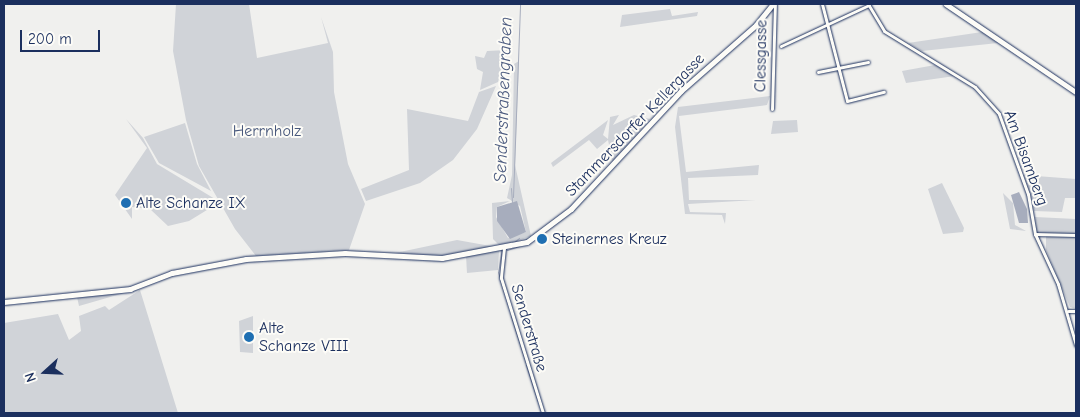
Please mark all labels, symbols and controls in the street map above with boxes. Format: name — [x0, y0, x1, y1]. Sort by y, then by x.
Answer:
water label: Senderstraßengraben — [490, 17, 518, 183]
scale bar — [22, 20, 102, 52]
street label: Clessgasse — [751, 20, 771, 92]
text: 200 m — [28, 30, 72, 48]
street label: Stammersdorfer Kellergasse — [562, 49, 708, 201]
street label: Am Bisamberg — [1000, 108, 1052, 208]
park label: Herrnholz — [233, 121, 301, 141]
place label: Alte Schanze IX — [136, 193, 246, 213]
marker: Alte Schanze IX — [120, 197, 132, 209]
place label: Steinernes Kreuz — [552, 229, 667, 249]
marker: Steinernes Kreuz — [536, 233, 548, 245]
street label: Senderstraße — [507, 282, 551, 374]
place label: Alte Schanze VIII — [259, 318, 349, 356]
marker: Alte Schanze VIII — [243, 331, 255, 343]
north arrow — [20, 347, 70, 397]
text: N — [21, 370, 40, 385]

